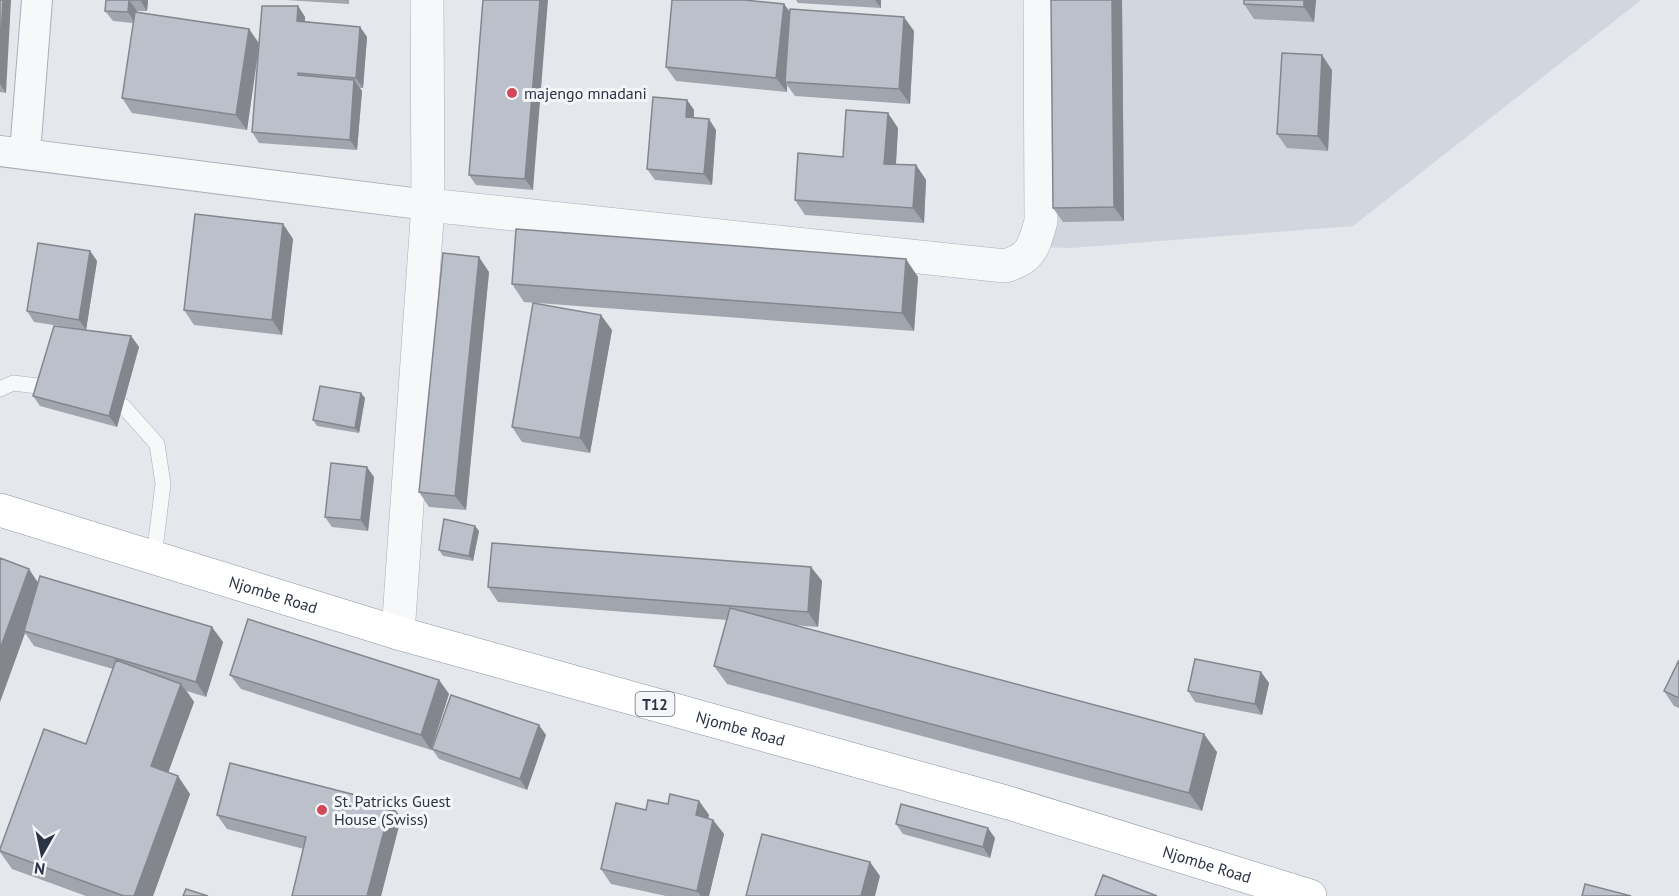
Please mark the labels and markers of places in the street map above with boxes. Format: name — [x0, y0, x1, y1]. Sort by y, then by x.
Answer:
place label: majengo mnadani — [524, 83, 647, 103]
marker: majengo mnadani — [505, 86, 519, 100]
place label: St. Patricks Guest House (Swiss) — [334, 791, 451, 829]
marker: St. Patricks Guest House (Swiss) — [315, 803, 329, 817]

